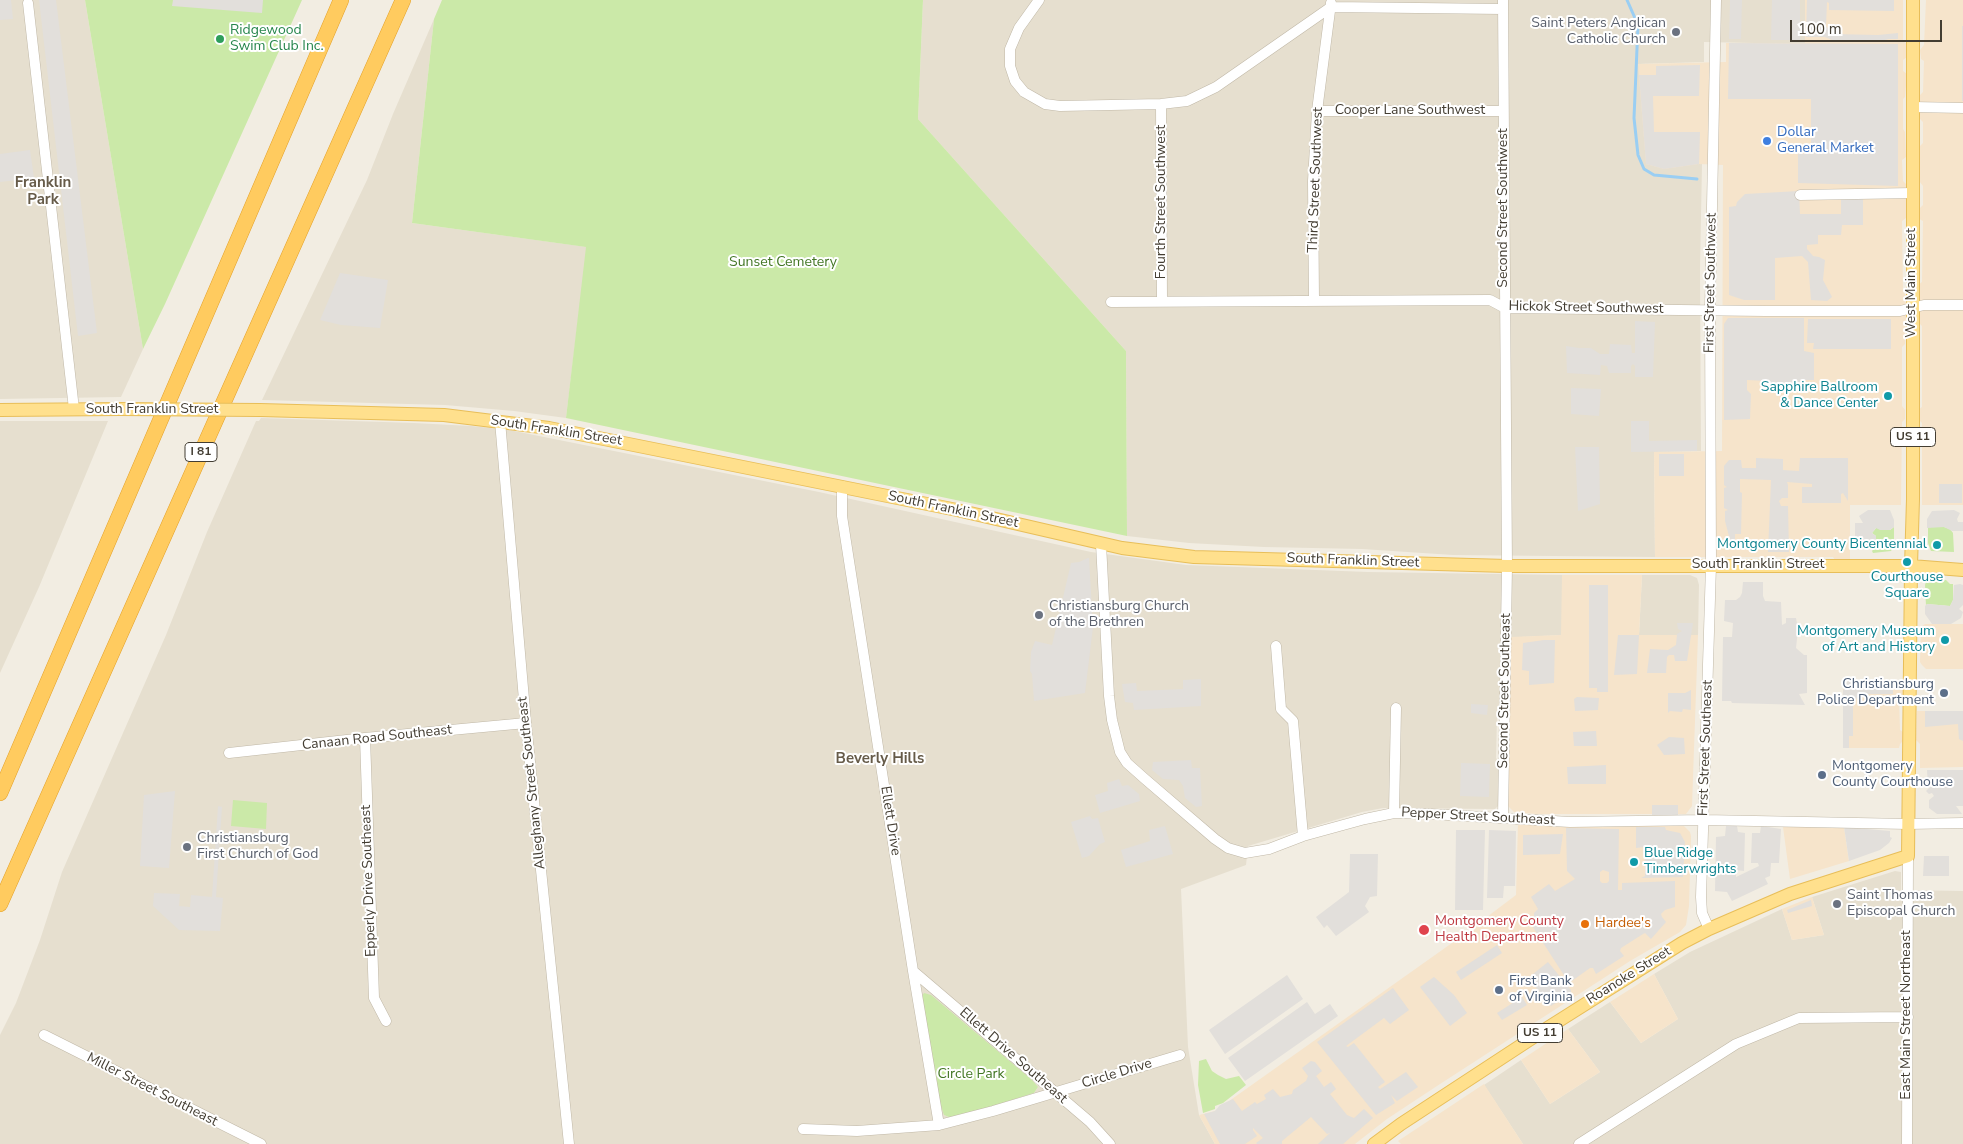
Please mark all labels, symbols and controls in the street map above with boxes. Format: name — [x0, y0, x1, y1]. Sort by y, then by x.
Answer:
scale bar — [1793, 10, 1946, 42]
place label: Saint Peters Anglican Catholic Church — [1531, 16, 1666, 48]
text: 100 m — [1798, 19, 1842, 39]
place label: Ridgewood Swim Club Inc. — [230, 23, 324, 56]
marker: Saint Peters Anglican Catholic Church — [1670, 26, 1682, 38]
marker: Ridgewood Swim Club Inc. — [214, 33, 226, 45]
street label: Cooper Lane Southwest — [1335, 103, 1485, 119]
street label: Third Street Southwest — [1305, 107, 1327, 253]
street label: Fourth Street Southwest — [1154, 125, 1170, 279]
place label: Dollar General Market — [1777, 125, 1874, 158]
street label: Second Street Southwest — [1496, 128, 1512, 288]
marker: Dollar General Market — [1761, 135, 1773, 147]
district label: Franklin Park — [15, 174, 71, 209]
street label: First Street Southwest — [1701, 213, 1721, 353]
street label: West Main Street — [1904, 228, 1920, 338]
park label: Sunset Cemetery — [729, 255, 837, 271]
street label: Hickok Street Southwest — [1508, 298, 1664, 318]
place label: Sapphire Ballroom & Dance Center — [1761, 380, 1878, 412]
marker: Sapphire Ballroom & Dance Center — [1882, 390, 1894, 402]
street label: South Franklin Street — [86, 402, 218, 418]
street label: South Franklin Street — [489, 412, 623, 450]
road number: US 11 — [1890, 428, 1936, 447]
road number: I 81 — [185, 442, 217, 462]
street label: South Franklin Street — [886, 488, 1020, 532]
place label: Montgomery County Bicentennial — [1717, 537, 1927, 553]
marker: Montgomery County Bicentennial — [1931, 539, 1943, 551]
street label: South Franklin Street — [1286, 550, 1420, 572]
marker: Courthouse Square — [1901, 556, 1913, 568]
street label: South Franklin Street — [1692, 557, 1824, 573]
place label: Courthouse Square — [1871, 570, 1943, 602]
place label: Christiansburg Church of the Brethren — [1049, 599, 1189, 632]
marker: Christiansburg Church of the Brethren — [1033, 609, 1045, 621]
street label: Second Street Southeast — [1495, 613, 1515, 769]
place label: Montgomery Museum of Art and History — [1797, 624, 1935, 656]
marker: Montgomery Museum of Art and History — [1939, 634, 1951, 646]
place label: Christiansburg Police Department — [1817, 677, 1934, 710]
street label: First Street Southeast — [1695, 680, 1717, 816]
marker: Christiansburg Police Department — [1938, 687, 1950, 699]
street label: Alleghany Street Southeast — [515, 696, 549, 870]
street label: Canaan Road Southeast — [301, 722, 453, 754]
district label: Beverly Hills — [836, 750, 924, 768]
place label: Montgomery County Courthouse — [1832, 759, 1953, 792]
marker: Montgomery County Courthouse — [1816, 769, 1828, 781]
street label: Ellett Drive — [876, 785, 904, 857]
street label: Epperly Drive Southeast — [358, 805, 380, 957]
street label: Pepper Street Southeast — [1401, 805, 1555, 829]
place label: Christiansburg First Church of God — [197, 831, 318, 864]
marker: Christiansburg First Church of God — [181, 841, 193, 853]
place label: Blue Ridge Timberwrights — [1644, 846, 1737, 879]
marker: Blue Ridge Timberwrights — [1628, 856, 1640, 868]
place label: Saint Thomas Episcopal Church — [1847, 888, 1955, 920]
marker: Saint Thomas Episcopal Church — [1831, 898, 1843, 910]
place label: Montgomery County Health Department — [1435, 914, 1564, 946]
place label: Hardee's — [1595, 916, 1651, 932]
marker: Hardee's — [1579, 918, 1591, 930]
marker: Montgomery County Health Department — [1417, 923, 1431, 937]
street label: East Main Street Northeast — [1899, 930, 1915, 1100]
street label: Roanoke Street — [1584, 943, 1674, 1009]
place label: First Bank of Virginia — [1509, 974, 1573, 1006]
marker: First Bank of Virginia — [1493, 984, 1505, 996]
street label: Ellett Drive Southeast — [956, 1005, 1070, 1107]
road number: US 11 — [1518, 1024, 1562, 1042]
street label: Miller Street Southeast — [84, 1050, 220, 1130]
street label: Circle Drive — [1080, 1055, 1154, 1093]
park label: Circle Park — [937, 1067, 1005, 1083]

